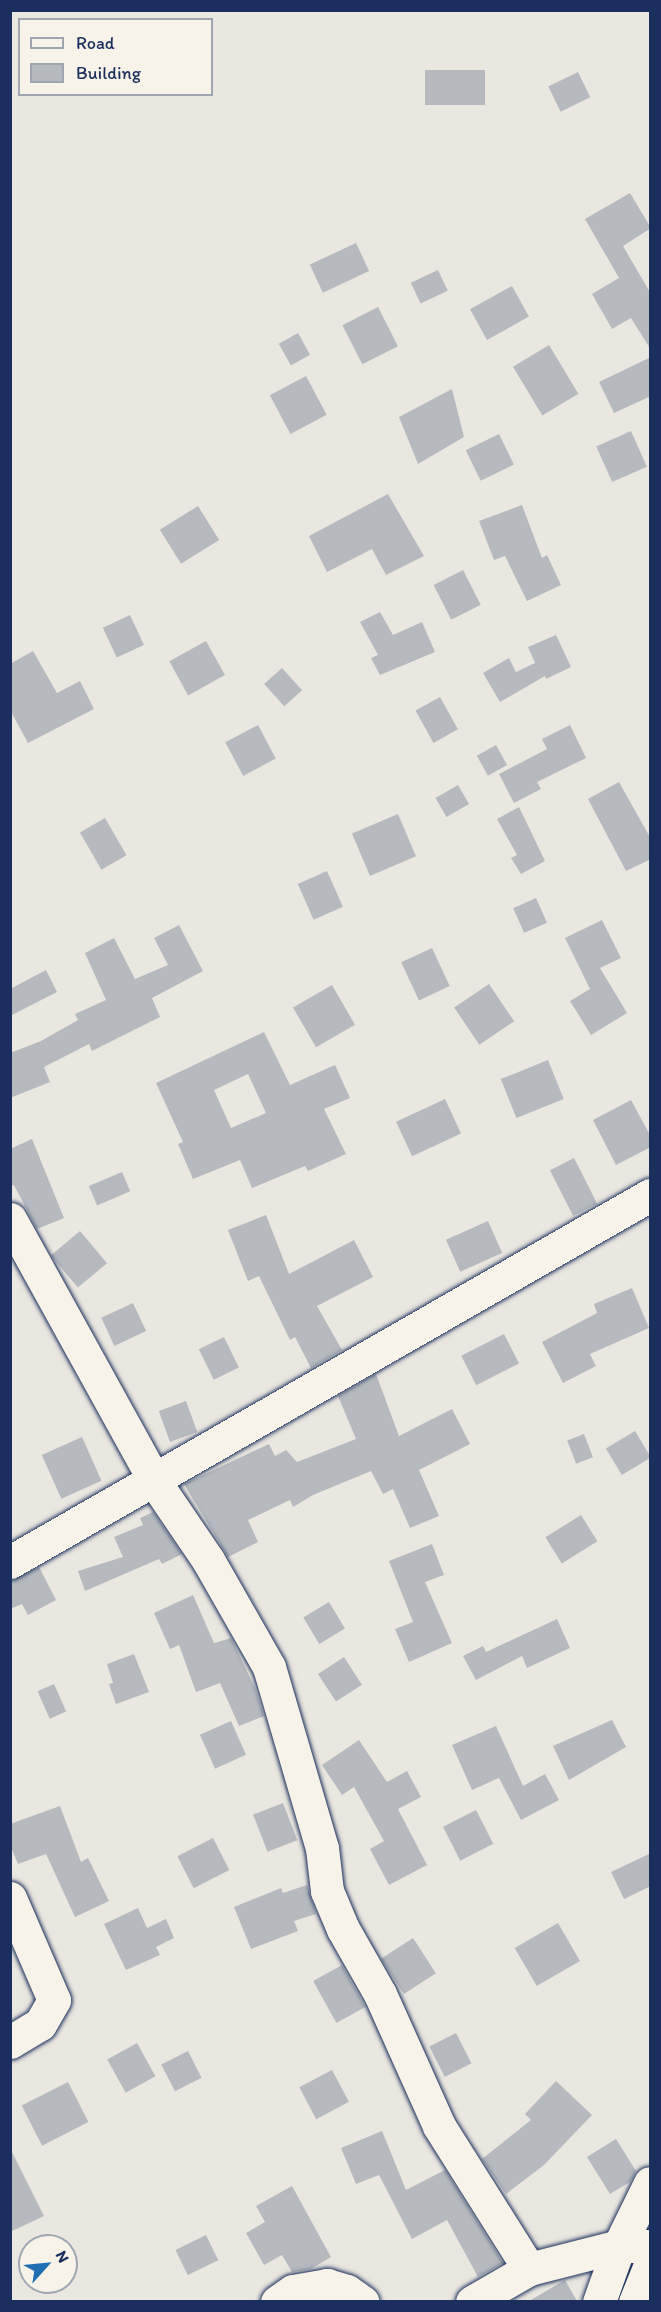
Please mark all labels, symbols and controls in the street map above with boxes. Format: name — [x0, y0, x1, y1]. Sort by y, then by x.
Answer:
legend — [18, 18, 213, 96]
text: Road — [76, 32, 115, 54]
text: Building — [76, 62, 141, 84]
north arrow — [18, 2234, 78, 2294]
text: N — [52, 2247, 74, 2266]

